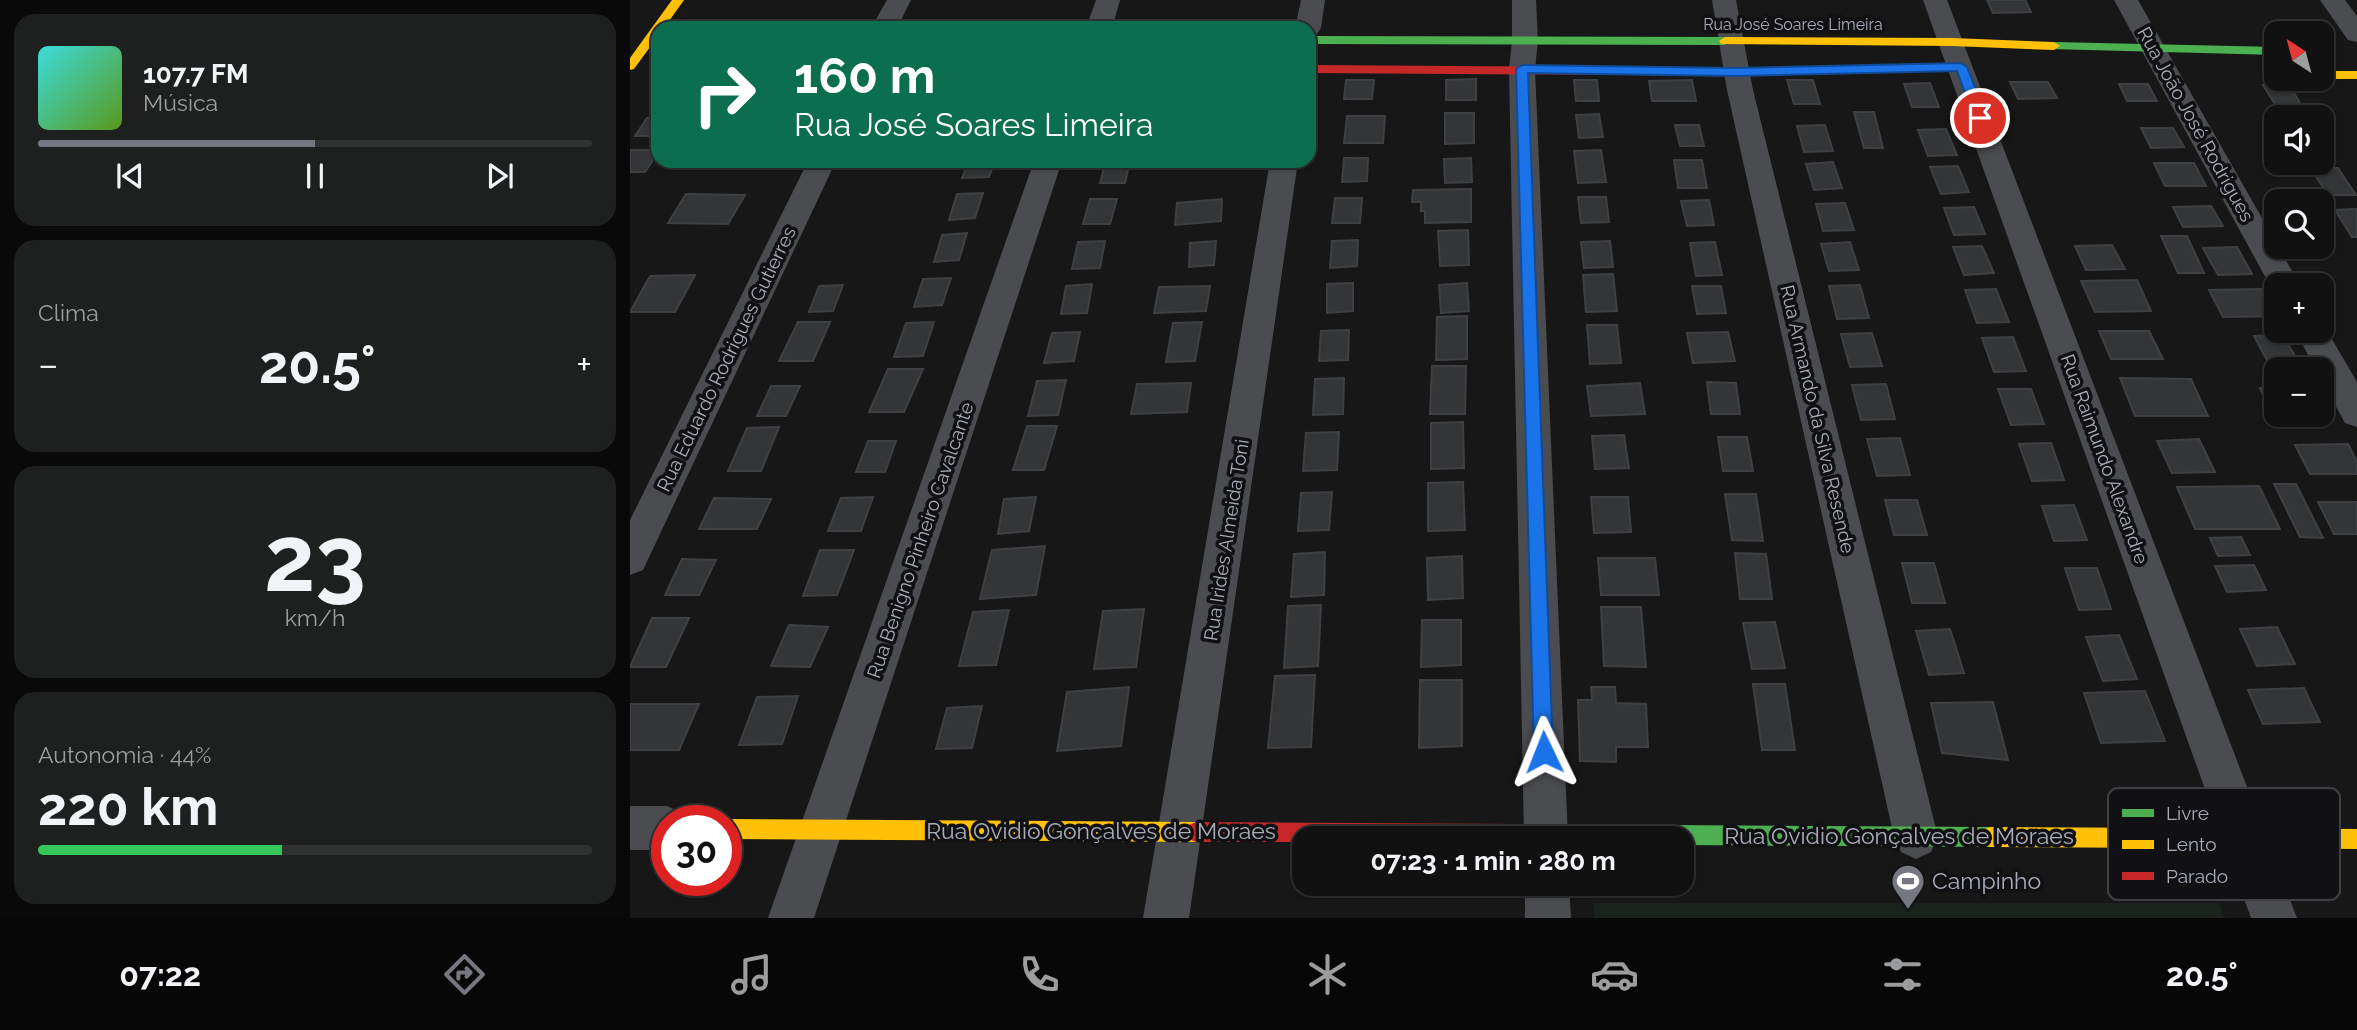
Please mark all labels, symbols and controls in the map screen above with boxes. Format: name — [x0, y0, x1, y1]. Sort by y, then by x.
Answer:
street label: Rua José Soares Limeira — [1703, 15, 1883, 34]
north arrow — [2264, 21, 2334, 91]
map controls — [2264, 21, 2334, 427]
street label: Rua João José Rodrigues — [2133, 23, 2259, 225]
text: 160 m — [794, 47, 935, 104]
icon: right — [679, 49, 770, 140]
text: 107.7 FM — [143, 59, 249, 89]
pin — [1950, 88, 2010, 148]
text: Música — [143, 89, 218, 116]
icon: arrive — [1961, 99, 1999, 137]
button: sound — [2264, 105, 2334, 175]
text: Rua José Soares Limeira — [794, 106, 1153, 143]
icon: previous — [111, 157, 149, 195]
icon: pause — [296, 157, 334, 195]
icon: next — [481, 157, 519, 195]
button: search — [2264, 189, 2334, 259]
street label: Rua Eduardo Rodrigues Gutierres — [652, 223, 800, 495]
button: + — [2264, 273, 2334, 343]
street label: Rua Armando da Silva Resende — [1776, 283, 1860, 555]
text: Clima — [38, 299, 99, 326]
text: 20.5° — [259, 334, 376, 395]
text: − — [38, 342, 58, 387]
text: + — [576, 342, 592, 387]
street label: Rua Raimundo Alexandre — [2057, 351, 2153, 567]
button: − — [2264, 357, 2334, 427]
street label: Rua Benigno Pinheiro Cavalcante — [862, 399, 978, 681]
street label: Rua Irides Almeida Toni — [1199, 438, 1253, 642]
text: 23 — [264, 505, 366, 612]
text: km/h — [285, 604, 345, 631]
position arrow — [1507, 715, 1581, 789]
text: Autonomia · 44% — [38, 741, 212, 768]
text: 220 km — [38, 776, 219, 837]
legend — [2108, 788, 2340, 900]
text: Livre — [2166, 802, 2209, 824]
speed limit sign: 30 — [651, 805, 742, 896]
street label: Rua Ovidio Gonçalves de Moraes — [926, 817, 1276, 844]
street label: Rua Ovidio Gonçalves de Moraes — [1724, 822, 2074, 849]
text: Lento — [2166, 833, 2217, 855]
text: 07:23 · 1 min · 280 m — [1370, 846, 1616, 876]
sports icon: Campinho — [1889, 862, 1927, 911]
text: Parado — [2166, 865, 2228, 887]
place label: Campinho — [1932, 867, 2041, 894]
icon: directions — [440, 950, 489, 999]
icon: music — [727, 950, 776, 999]
icon: phone — [1015, 950, 1064, 999]
icon: climate — [1303, 950, 1352, 999]
icon: car — [1590, 950, 1639, 999]
icon: filters — [1878, 950, 1927, 999]
text: 07:22 — [119, 956, 201, 993]
text: 20.5° — [2166, 956, 2238, 993]

